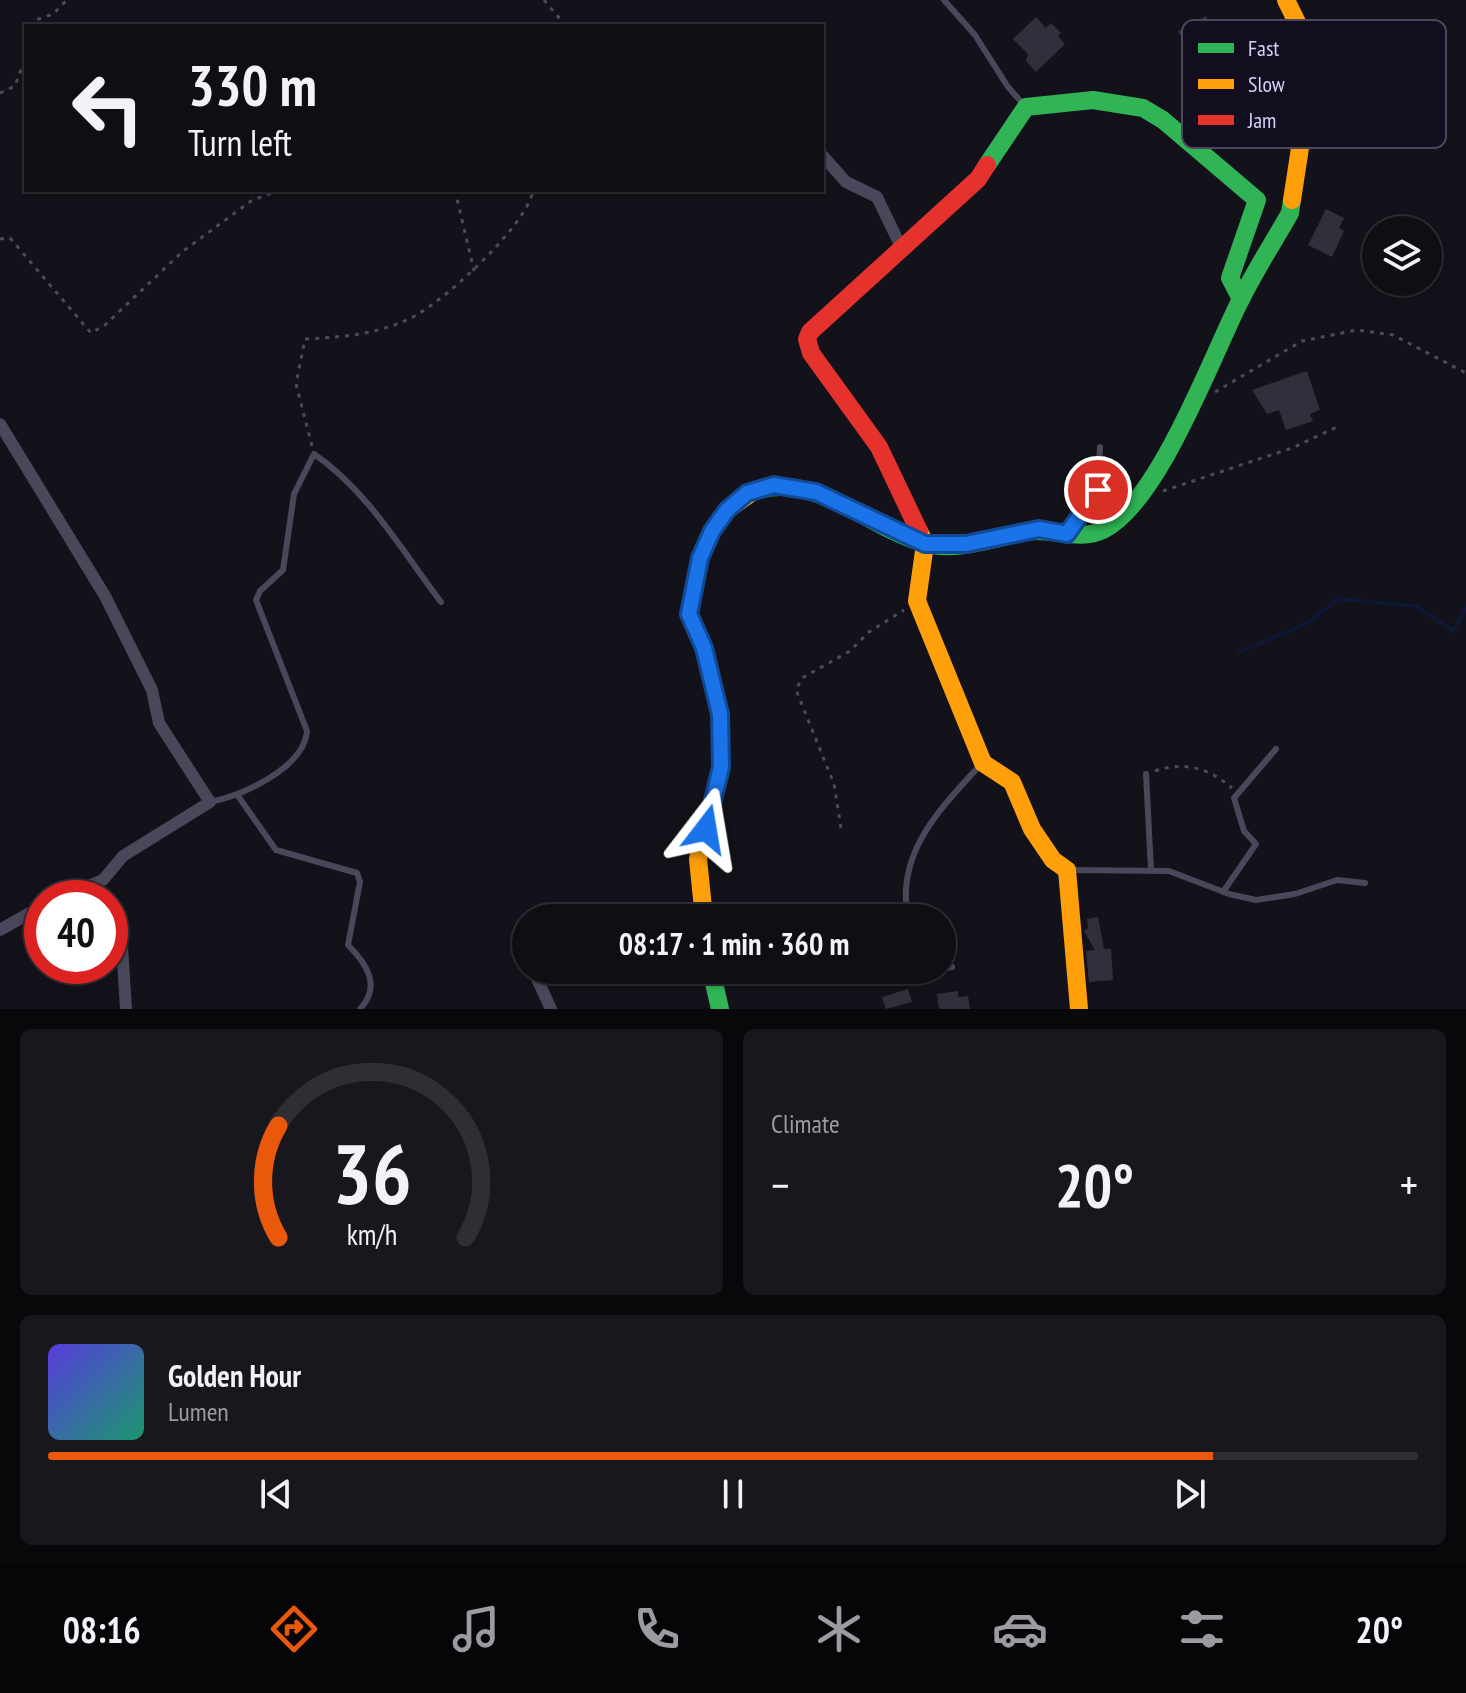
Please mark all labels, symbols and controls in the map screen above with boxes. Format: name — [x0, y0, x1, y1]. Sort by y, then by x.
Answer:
legend — [1182, 20, 1446, 148]
text: Fast — [1248, 34, 1279, 62]
text: 330 m — [188, 49, 317, 121]
icon: left — [56, 56, 160, 160]
text: Slow — [1248, 70, 1285, 98]
text: Jam — [1247, 106, 1276, 134]
text: Turn left — [188, 119, 292, 166]
map controls — [1362, 216, 1442, 296]
button: layers — [1362, 216, 1442, 296]
pin — [1064, 456, 1132, 524]
icon: arrive — [1076, 468, 1120, 512]
position arrow — [664, 787, 748, 871]
speed limit sign: 40 — [24, 880, 128, 984]
text: 08:17 · 1 min · 360 m — [619, 924, 849, 963]
text: Climate — [771, 1107, 840, 1140]
text: 36 — [332, 1119, 411, 1227]
text: 20° — [1055, 1146, 1134, 1224]
text: − — [771, 1156, 789, 1213]
text: + — [1400, 1156, 1418, 1213]
text: km/h — [346, 1216, 397, 1253]
text: Golden Hour — [168, 1356, 301, 1395]
text: Lumen — [168, 1395, 229, 1428]
icon: previous — [254, 1472, 298, 1516]
icon: pause — [711, 1472, 755, 1516]
icon: next — [1168, 1472, 1212, 1516]
icon: directions — [266, 1601, 322, 1657]
icon: music — [448, 1601, 504, 1657]
icon: phone — [629, 1601, 685, 1657]
icon: climate — [811, 1601, 867, 1657]
icon: car — [992, 1601, 1048, 1657]
icon: filters — [1174, 1601, 1230, 1657]
text: 08:16 — [63, 1606, 141, 1653]
text: 20° — [1356, 1606, 1403, 1653]

